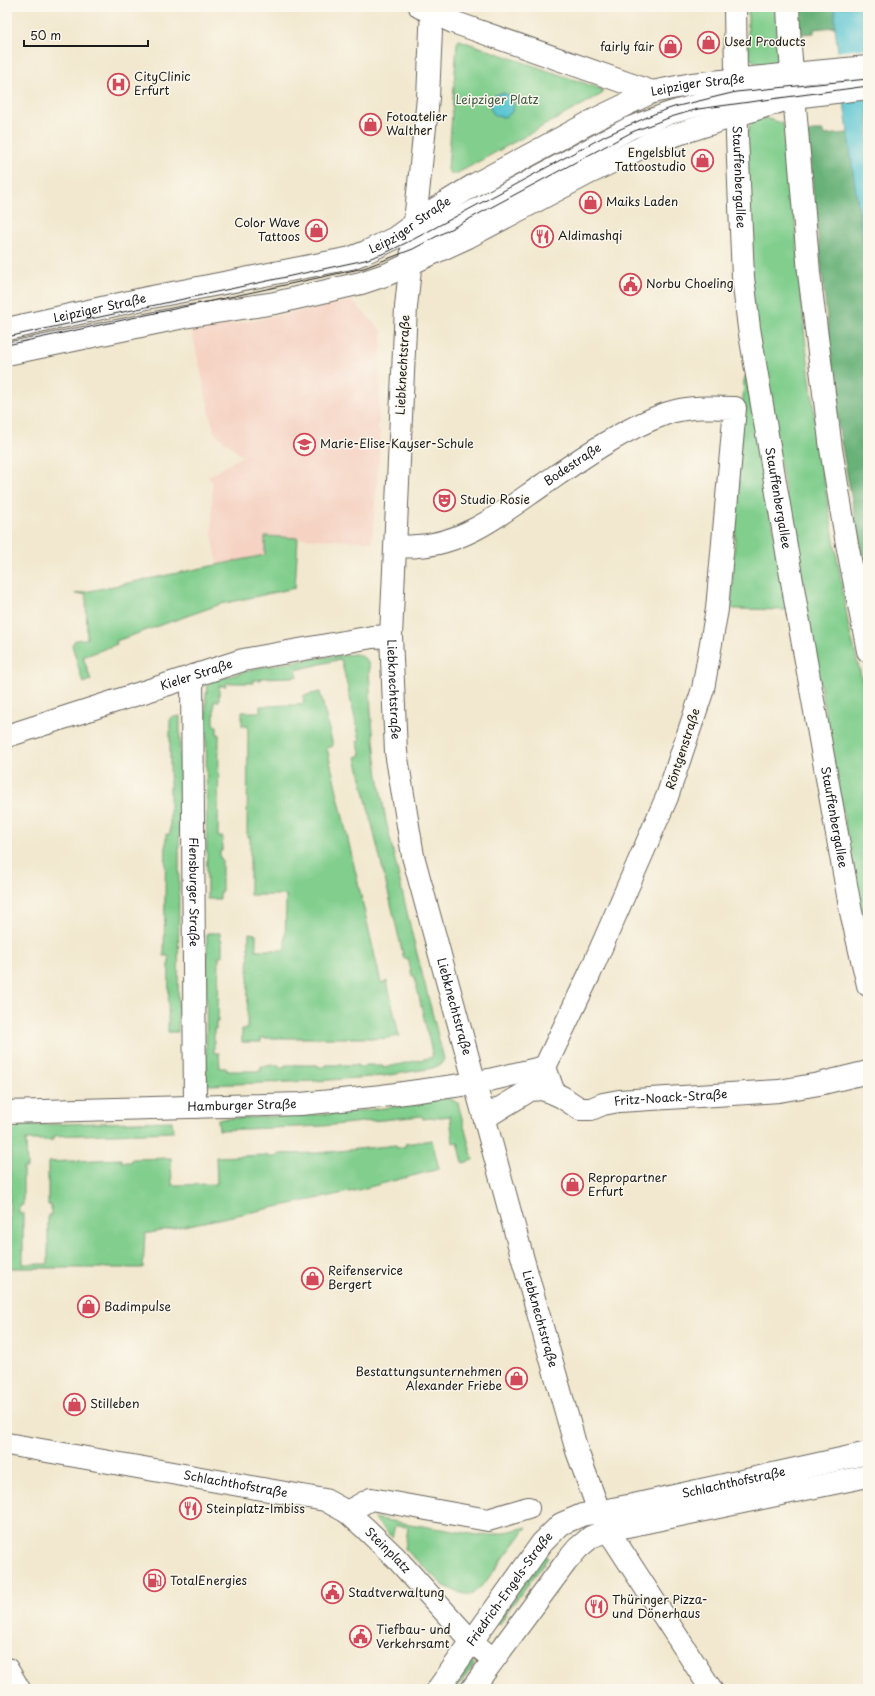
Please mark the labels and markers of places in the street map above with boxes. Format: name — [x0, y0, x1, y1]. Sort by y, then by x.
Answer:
shop icon: Used Products — [695, 29, 721, 55]
place label: Used Products — [724, 32, 806, 50]
shop icon: fairly fair — [657, 34, 683, 60]
place label: fairly fair — [600, 37, 655, 55]
place label: CityClinic Erfurt — [134, 67, 191, 99]
hospital icon: CityClinic Erfurt — [106, 71, 132, 97]
place label: Fotoatelier Walther — [386, 107, 448, 139]
shop icon: Fotoatelier Walther — [358, 111, 384, 137]
place label: Engelsblut Tattoostudio — [615, 143, 686, 175]
shop icon: Engelsblut Tattoostudio — [689, 147, 715, 173]
shop icon: Maiks Laden — [577, 189, 603, 215]
place label: Maiks Laden — [606, 192, 678, 210]
place label: Color Wave Tattoos — [234, 213, 301, 245]
shop icon: Color Wave Tattoos — [303, 217, 329, 243]
restaurant icon: Aldimashqi — [529, 223, 555, 249]
place label: Aldimashqi — [558, 226, 622, 244]
public building icon: Norbu Choeling — [617, 271, 643, 297]
place label: Norbu Choeling — [646, 274, 734, 292]
school or university icon: Marie-Elise-Kayser-Schule — [291, 431, 317, 457]
place label: Marie-Elise-Kayser-Schule — [320, 434, 474, 452]
theatre icon: Studio Rosie — [431, 487, 457, 513]
place label: Studio Rosie — [460, 490, 530, 508]
place label: Repropartner Erfurt — [588, 1168, 667, 1200]
shop icon: Repropartner Erfurt — [560, 1172, 586, 1198]
place label: Reifenservice Bergert — [328, 1261, 403, 1293]
shop icon: Reifenservice Bergert — [300, 1265, 326, 1291]
shop icon: Badimpulse — [75, 1294, 101, 1320]
place label: Badimpulse — [104, 1297, 171, 1315]
place label: Bestattungsunternehmen Alexander Friebe — [356, 1362, 502, 1394]
shop icon: Bestattungsunternehmen Alexander Friebe — [504, 1366, 530, 1392]
shop icon: Stilleben — [61, 1391, 87, 1417]
place label: Stilleben — [90, 1394, 140, 1412]
restaurant icon: Steinplatz-Imbiss — [178, 1496, 204, 1522]
place label: Steinplatz-Imbiss — [206, 1499, 305, 1517]
fuel station icon: TotalEnergies — [141, 1568, 167, 1594]
place label: TotalEnergies — [170, 1571, 248, 1589]
public building icon: Stadtverwaltung — [319, 1580, 345, 1606]
place label: Stadtverwaltung — [348, 1583, 444, 1601]
place label: Thüringer Pizza- und Dönerhaus — [612, 1590, 708, 1622]
restaurant icon: Thüringer Pizza- und Dönerhaus — [584, 1594, 610, 1620]
place label: Tiefbau- und Verkehrsamt — [376, 1620, 451, 1652]
public building icon: Tiefbau- und Verkehrsamt — [347, 1624, 373, 1650]

